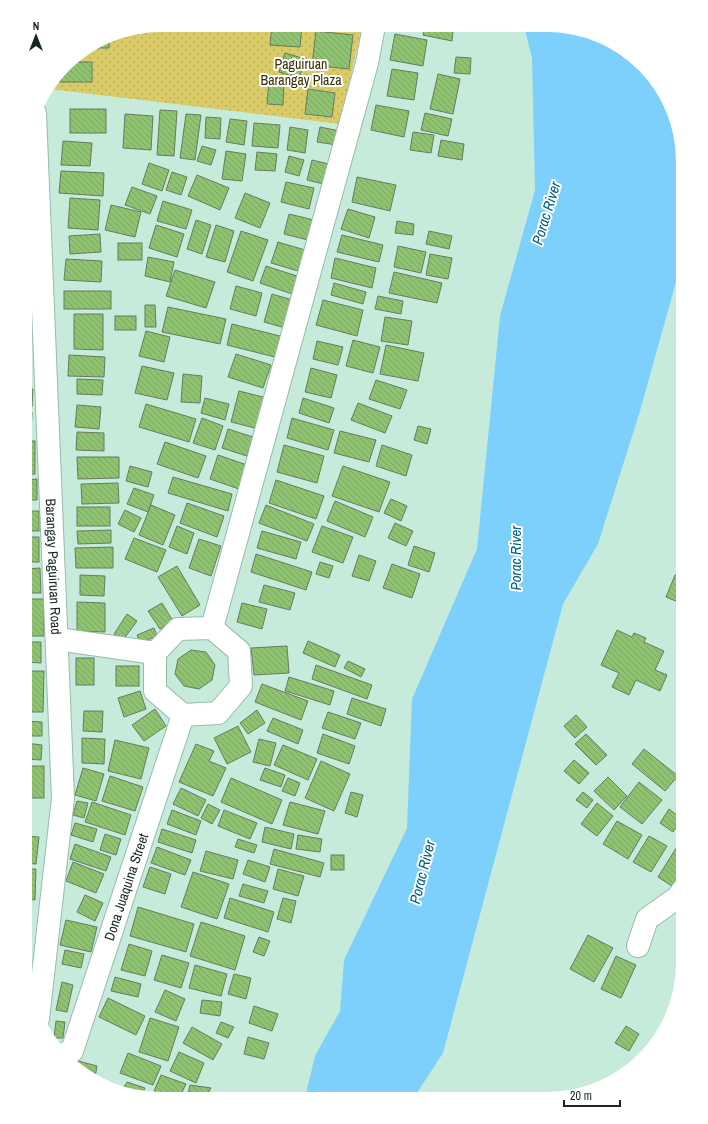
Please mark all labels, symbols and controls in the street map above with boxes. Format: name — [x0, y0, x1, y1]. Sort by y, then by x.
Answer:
north arrow — [16, 16, 56, 56]
text: N — [33, 19, 39, 33]
park label: Paguiruan Barangay Plaza — [260, 55, 342, 89]
water label: Porac River — [526, 178, 566, 247]
street label: Barangay Paguiruan Road — [42, 498, 65, 635]
water label: Porac River — [505, 525, 526, 590]
street label: Dona Juaquina Street — [100, 831, 152, 943]
water label: Porac River — [404, 837, 440, 906]
scale bar — [564, 1082, 620, 1108]
text: 20 m — [570, 1088, 592, 1104]

